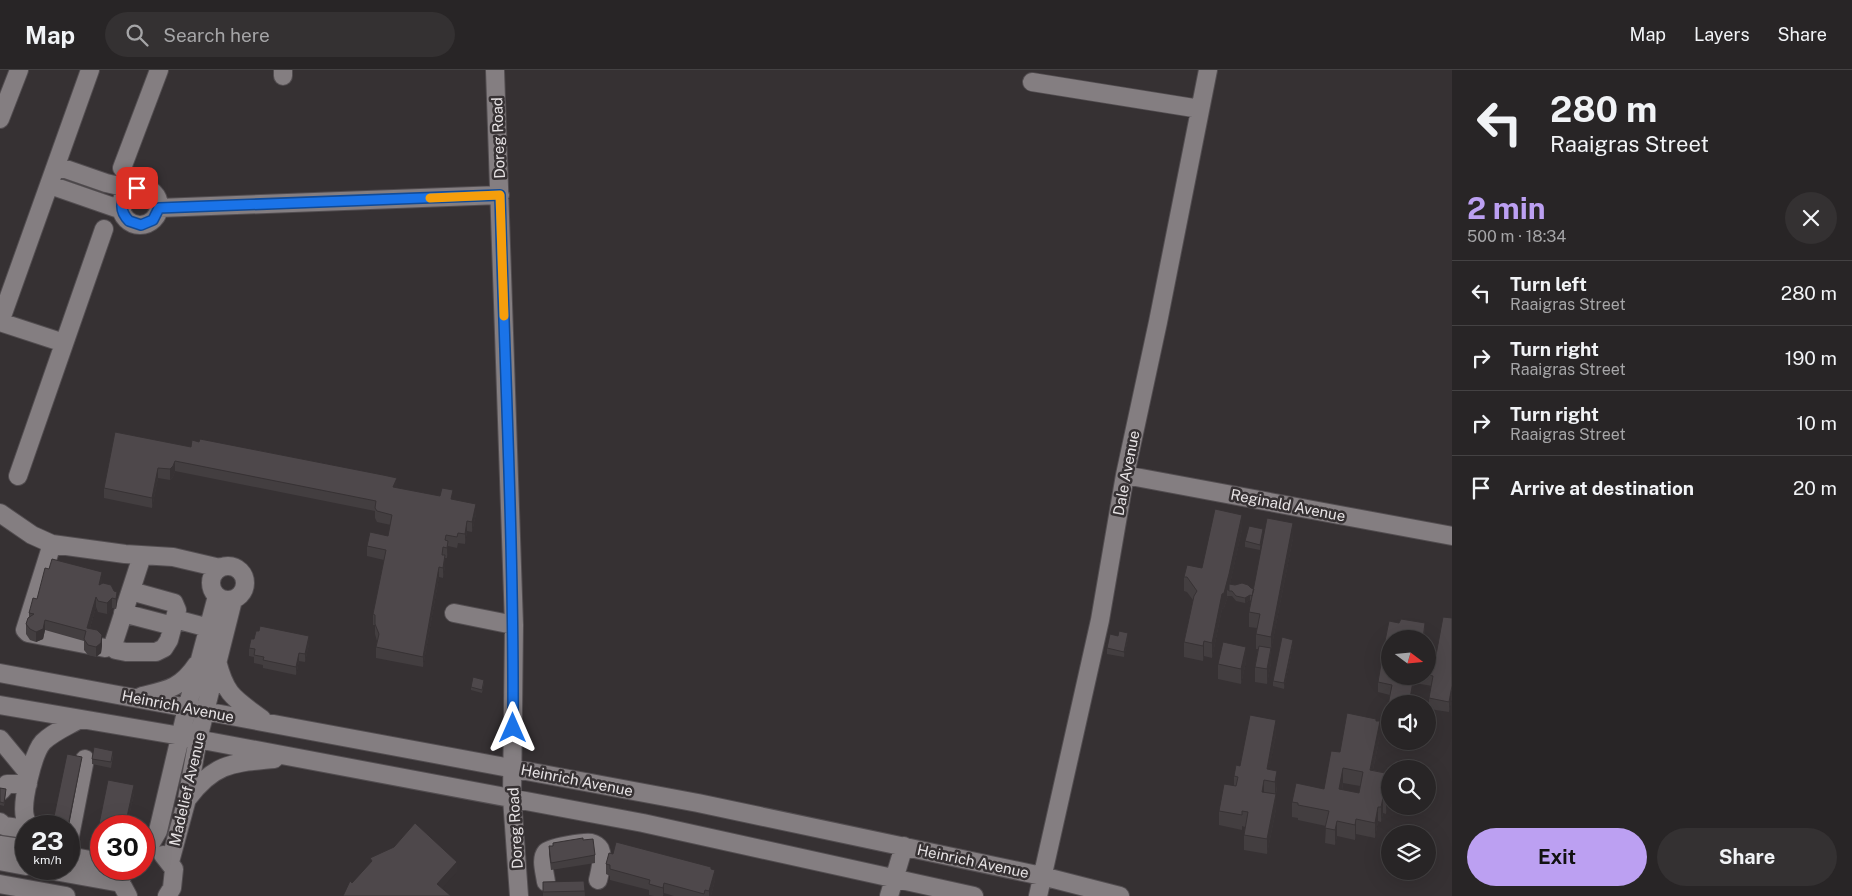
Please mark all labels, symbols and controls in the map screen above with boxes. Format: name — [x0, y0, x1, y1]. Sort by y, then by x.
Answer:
search box — [105, 12, 455, 57]
text: Map — [25, 21, 75, 49]
icon: search — [123, 21, 151, 49]
text: Search here — [163, 24, 270, 46]
text: Map — [1630, 24, 1666, 45]
text: Layers — [1694, 24, 1750, 45]
text: Share — [1778, 24, 1827, 45]
text: 280 m — [1550, 89, 1657, 130]
icon: left — [1467, 90, 1532, 155]
street label: Doreg Road — [488, 97, 508, 179]
text: Raaigras Street — [1550, 131, 1709, 157]
pin — [116, 167, 158, 209]
icon: arrive — [123, 174, 151, 202]
text: 2 min — [1467, 190, 1546, 226]
button: close — [1785, 192, 1837, 244]
text: 500 m · 18:34 — [1467, 227, 1566, 246]
text: Turn left — [1510, 273, 1587, 295]
icon: left — [1467, 279, 1495, 307]
text: 280 m — [1781, 282, 1837, 304]
text: Raaigras Street — [1510, 295, 1626, 314]
text: Turn right — [1510, 338, 1599, 360]
icon: right — [1467, 344, 1495, 372]
text: 190 m — [1785, 347, 1837, 369]
text: Raaigras Street — [1510, 360, 1626, 379]
text: Turn right — [1510, 403, 1599, 425]
icon: right — [1467, 409, 1495, 437]
text: 10 m — [1797, 412, 1837, 434]
text: Raaigras Street — [1510, 425, 1626, 444]
street label: Dale Avenue — [1109, 429, 1143, 517]
icon: arrive — [1467, 474, 1495, 502]
text: Arrive at destination — [1510, 477, 1694, 499]
text: 20 m — [1793, 477, 1837, 499]
street label: Reginald Avenue — [1229, 486, 1347, 524]
north arrow — [1381, 630, 1436, 685]
map controls — [1381, 630, 1436, 880]
street label: Heinrich Avenue — [121, 687, 235, 725]
button: sound — [1381, 695, 1436, 750]
position arrow — [486, 701, 538, 753]
street label: Madelief Avenue — [166, 730, 208, 848]
button: search — [1381, 760, 1436, 815]
street label: Heinrich Avenue — [520, 761, 634, 799]
street label: Doreg Road — [504, 787, 526, 869]
speed limit sign: 30 — [90, 815, 155, 880]
button: layers — [1381, 825, 1436, 880]
text: 23 — [31, 826, 64, 856]
button: Exit — [1467, 828, 1647, 886]
button: Share — [1657, 828, 1837, 886]
street label: Heinrich Avenue — [916, 841, 1030, 881]
text: km/h — [33, 853, 62, 867]

